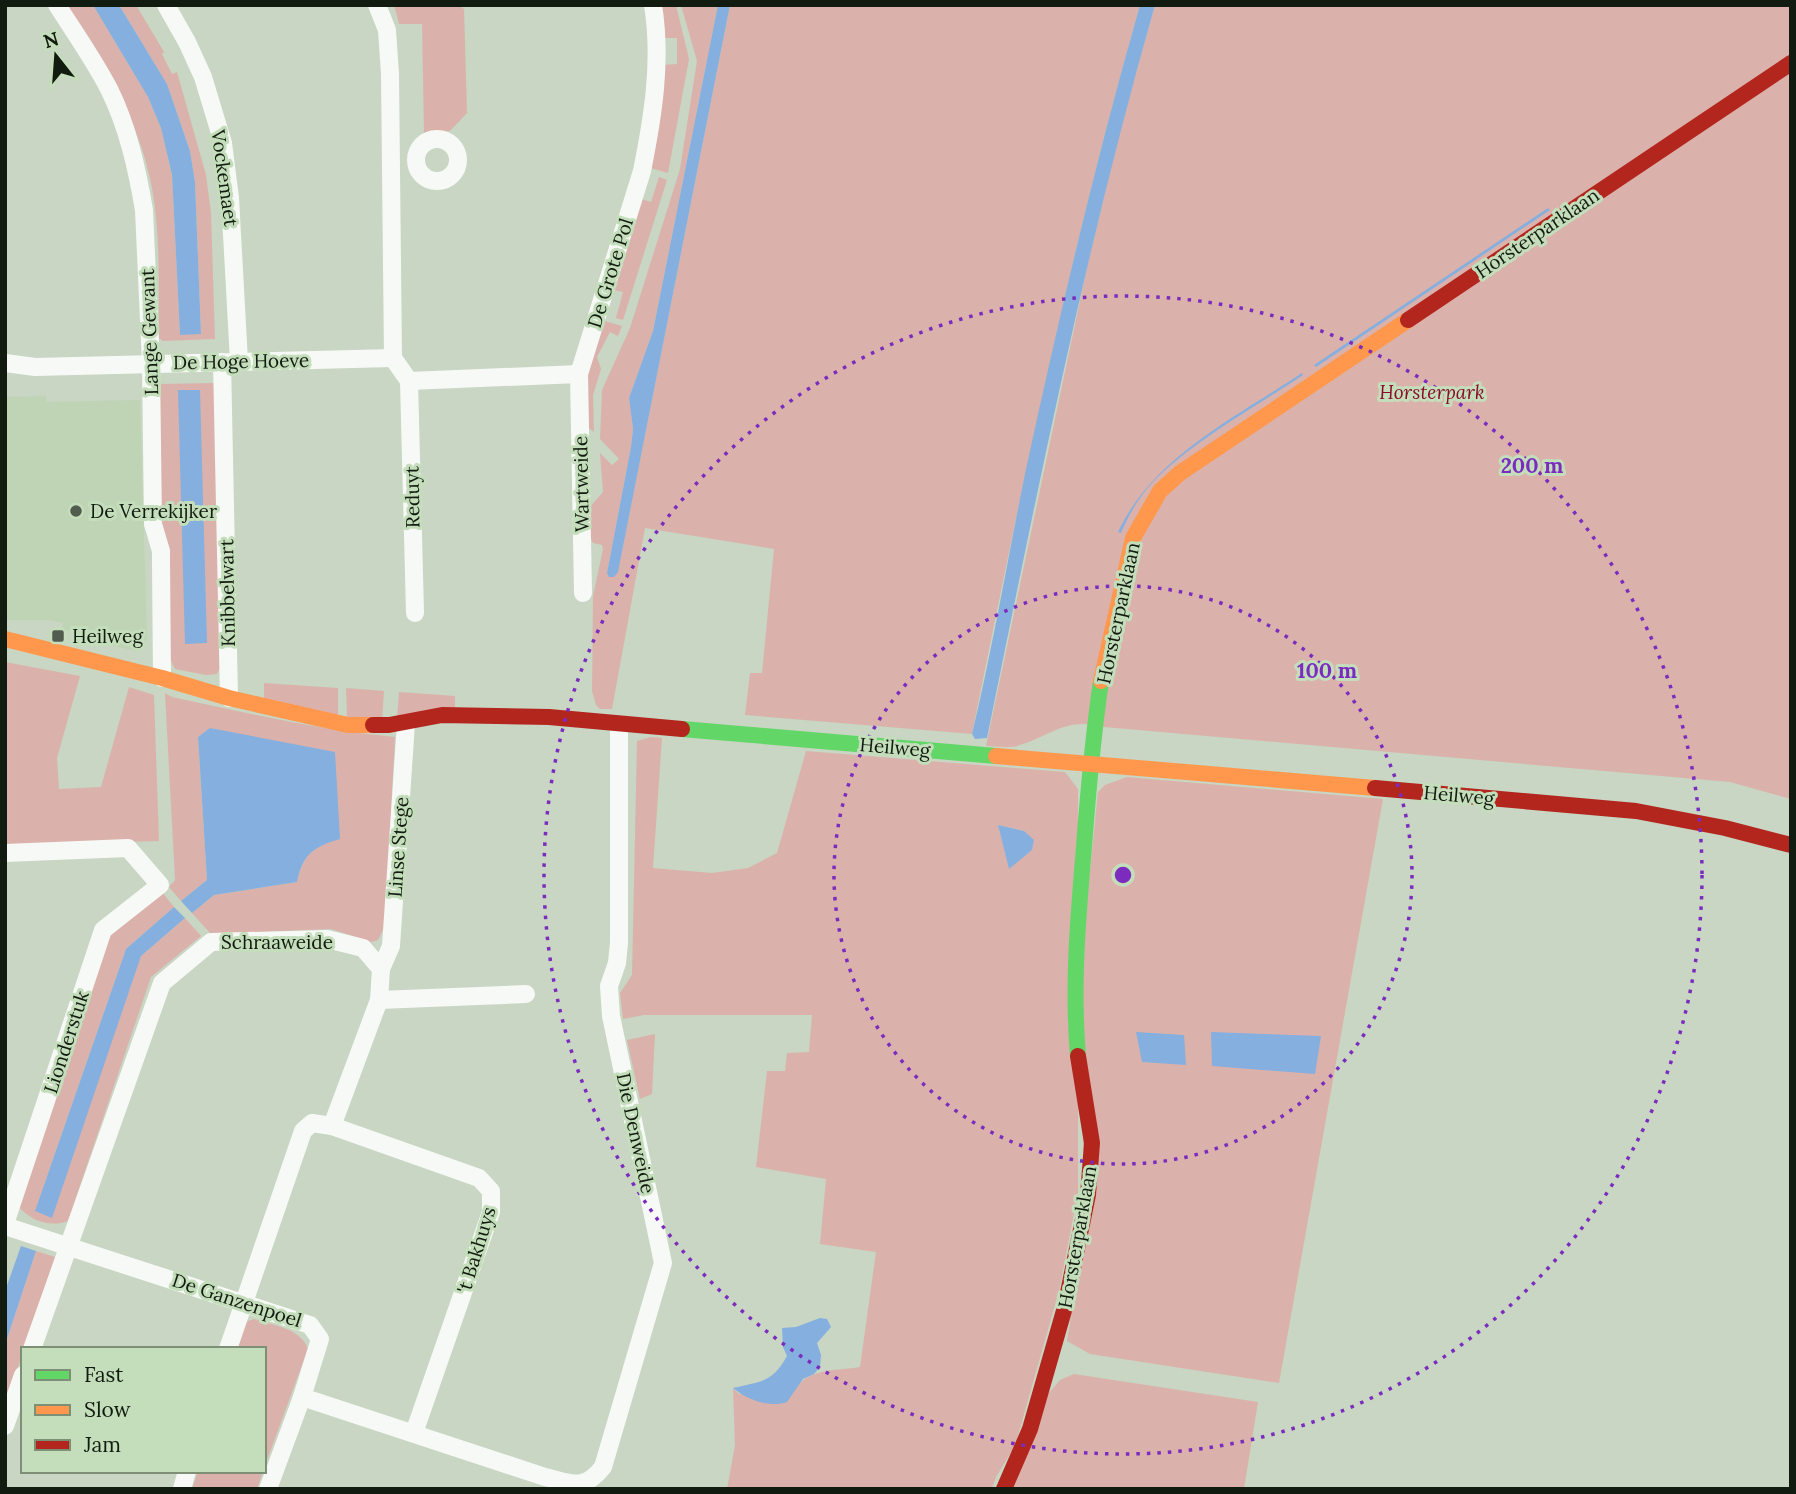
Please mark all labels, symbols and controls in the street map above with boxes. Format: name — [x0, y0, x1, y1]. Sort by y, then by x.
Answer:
north arrow — [21, 21, 91, 91]
text: N — [40, 26, 62, 53]
street label: Vockemaet — [206, 127, 244, 229]
street label: Horsterparklaan — [1471, 183, 1603, 283]
street label: De Grote Pol — [582, 215, 638, 331]
street label: Lange Gewant — [135, 268, 163, 396]
street label: De Hoge Hoeve — [173, 348, 309, 374]
park label: Horsterpark — [1379, 380, 1485, 404]
street label: Wartweide — [568, 436, 594, 532]
text: 200 m — [1501, 452, 1563, 479]
street label: Reduyt — [399, 465, 425, 528]
place label: De Verrekijker — [90, 499, 218, 523]
marker: De Verrekijker — [68, 503, 84, 519]
street label: Knibbelwart — [214, 538, 240, 647]
street label: Horsterparklaan — [1091, 540, 1145, 686]
place label: Heilweg — [72, 624, 143, 648]
marker: Heilweg — [50, 628, 66, 644]
text: 100 m — [1297, 657, 1357, 684]
street label: Heilweg — [859, 732, 932, 762]
street label: Heilweg — [1423, 780, 1496, 810]
street label: Linse Stege — [383, 796, 413, 898]
centre of rings — [1111, 863, 1135, 887]
street label: Schraaweide — [221, 930, 333, 954]
street label: Lionderstuk — [38, 987, 94, 1096]
street label: Die Denweide — [612, 1070, 660, 1196]
street label: Horsterparklaan — [1053, 1164, 1101, 1310]
street label: 't Bakhuys — [451, 1203, 501, 1296]
street label: De Ganzenpoel — [169, 1268, 305, 1332]
legend — [21, 1347, 266, 1473]
text: Fast — [84, 1361, 124, 1388]
text: Slow — [84, 1396, 131, 1423]
text: Jam — [83, 1431, 121, 1458]

